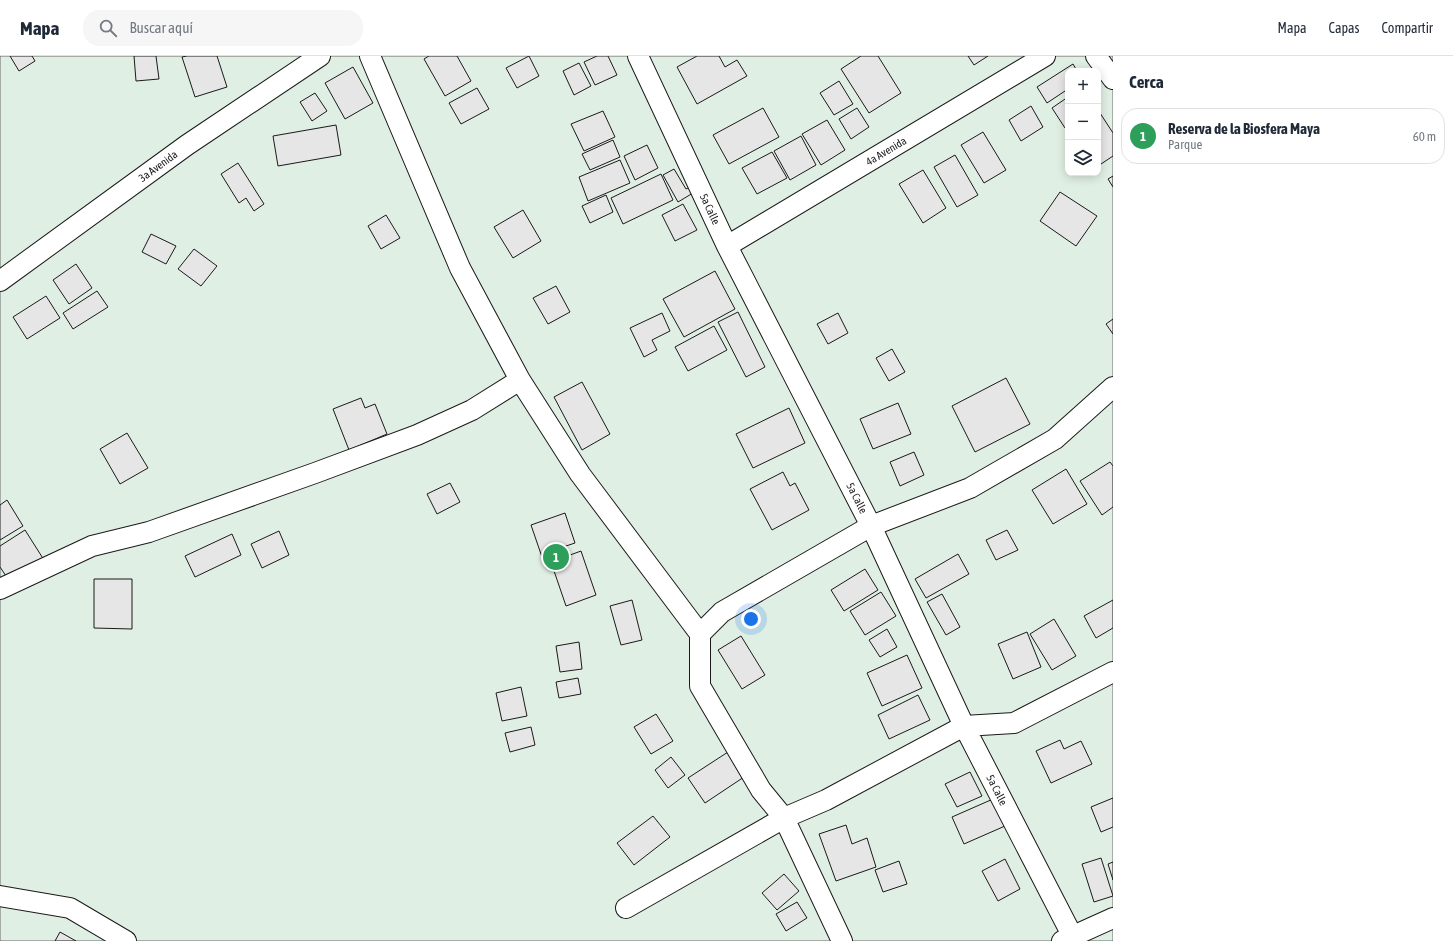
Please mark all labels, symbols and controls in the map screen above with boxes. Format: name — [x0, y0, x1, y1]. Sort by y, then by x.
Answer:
search box — [83, 10, 363, 46]
text: Mapa — [20, 17, 59, 39]
icon: search — [97, 17, 119, 39]
text: Buscar aquí — [129, 19, 193, 36]
text: Mapa — [1278, 20, 1307, 36]
text: Capas — [1329, 20, 1360, 36]
text: Compartir — [1382, 20, 1433, 36]
map controls — [1065, 68, 1101, 176]
button: + — [1065, 68, 1101, 104]
text: Cerca — [1129, 72, 1164, 92]
button: − — [1065, 104, 1101, 140]
text: Reserva de la Biosfera Maya — [1168, 120, 1320, 137]
text: 1 — [1140, 129, 1146, 144]
text: 60 m — [1413, 129, 1436, 144]
street label: 4a Avenida — [864, 134, 908, 168]
text: Parque — [1168, 137, 1202, 152]
button: layers — [1065, 140, 1101, 176]
street label: 3a Avenida — [136, 148, 180, 184]
street label: 5a Calle — [698, 192, 722, 226]
street label: 5a Calle — [844, 481, 870, 515]
pin: 1 — [543, 542, 569, 572]
your location — [741, 609, 761, 629]
street label: 5a Calle — [984, 773, 1010, 807]

